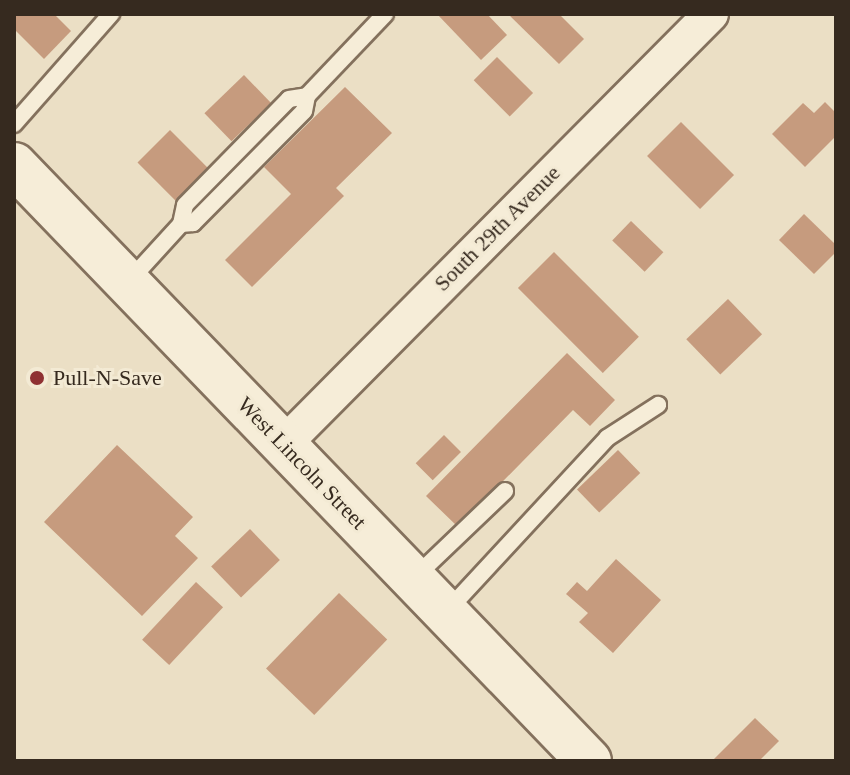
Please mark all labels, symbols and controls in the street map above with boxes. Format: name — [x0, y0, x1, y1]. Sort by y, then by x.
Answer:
street label: South 29th Avenue — [428, 159, 566, 297]
place label: Pull-N-Save — [53, 365, 162, 391]
marker: Pull-N-Save — [28, 369, 46, 387]
street label: West Lincoln Street — [232, 391, 372, 535]

